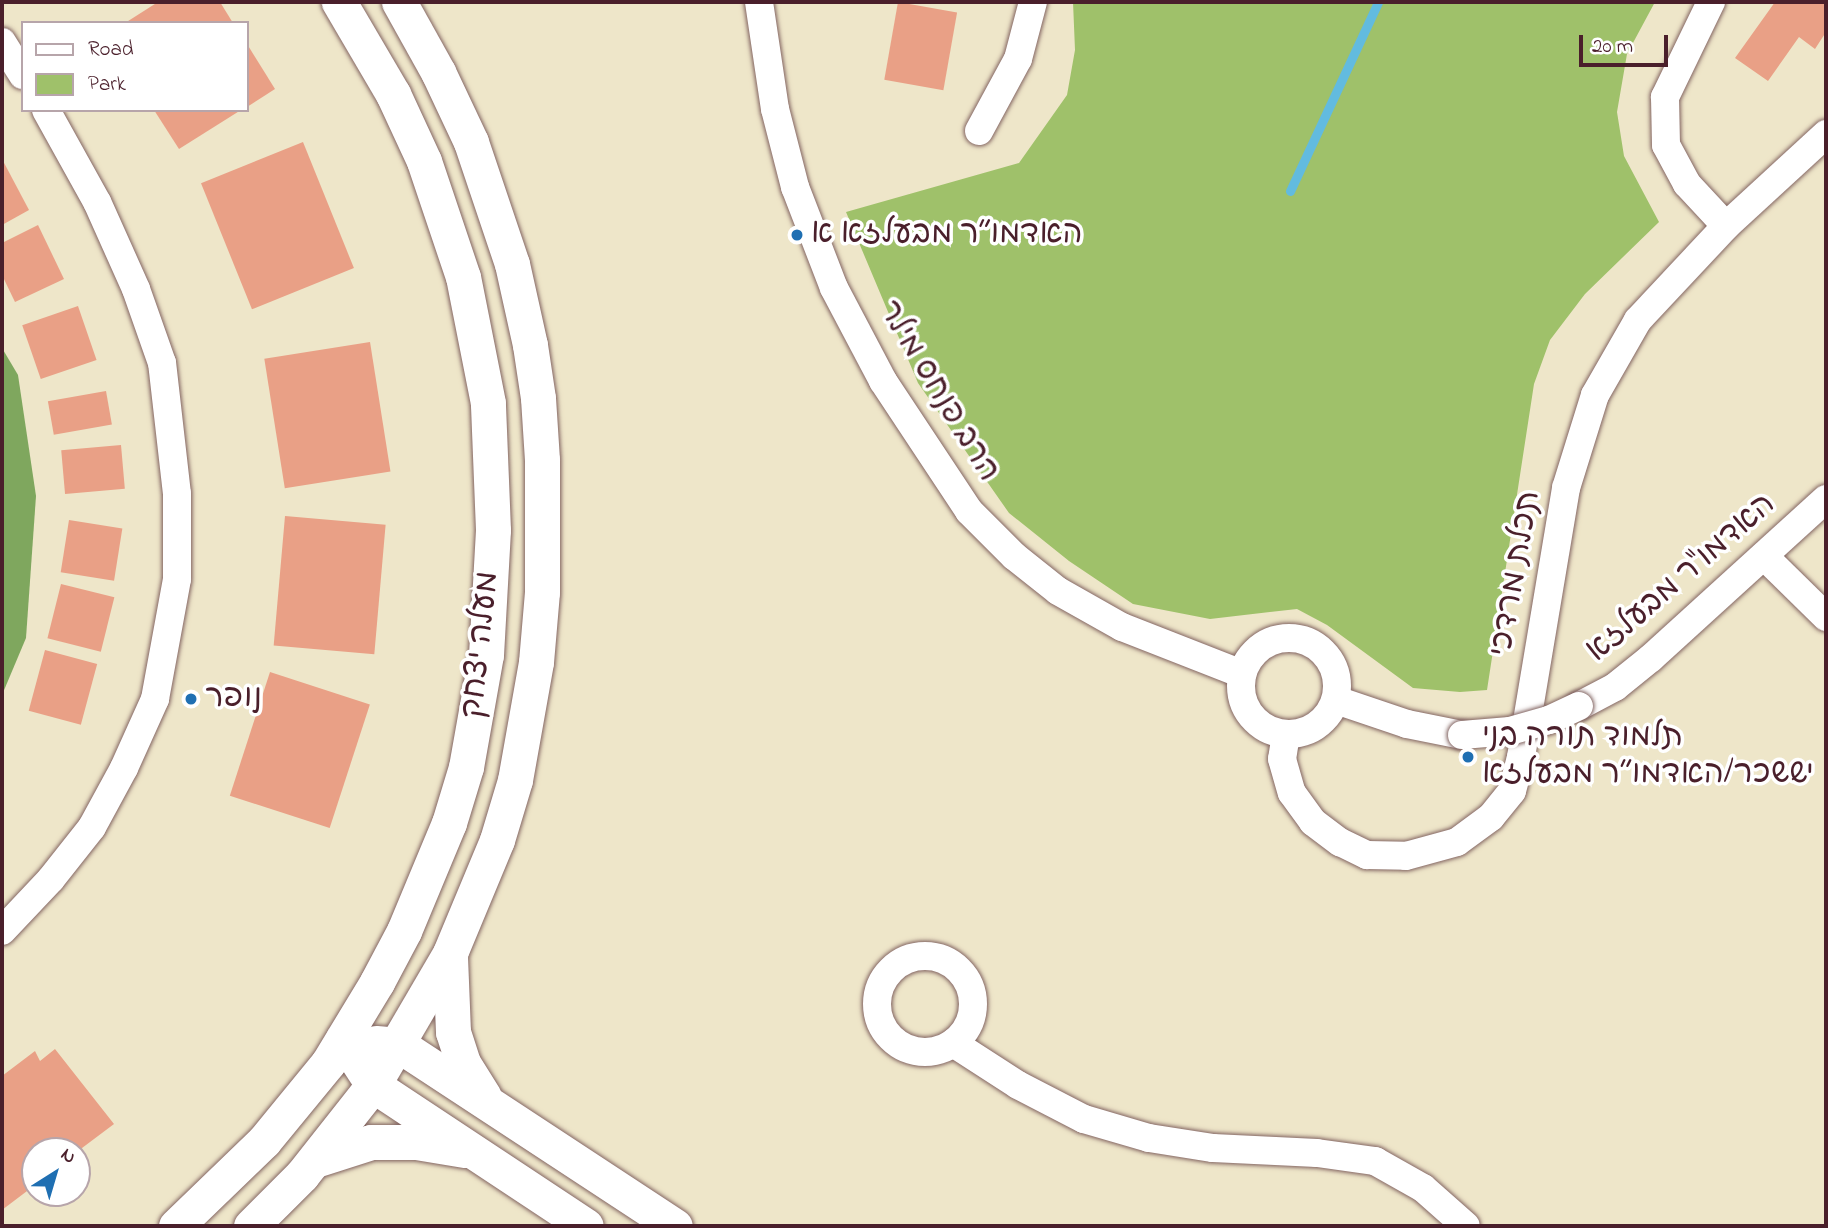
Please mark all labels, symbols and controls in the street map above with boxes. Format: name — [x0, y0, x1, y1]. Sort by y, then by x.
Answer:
legend — [21, 21, 248, 112]
scale bar — [1583, 21, 1672, 65]
text: 20 m — [1592, 32, 1633, 62]
text: Road — [88, 35, 134, 65]
text: Park — [88, 70, 126, 100]
place label: האדמו״ר מבעלזא א — [811, 216, 1083, 254]
marker: האדמו״ר מבעלזא א — [789, 227, 805, 243]
street label: הרב פנחס מילר — [868, 295, 1006, 489]
street label: האדמו"ר מבעלזא — [1580, 486, 1784, 672]
street label: תכלת מרדכי — [1484, 488, 1550, 660]
street label: מעלה יצחק — [455, 569, 509, 721]
place label: נופר — [205, 680, 262, 718]
marker: נופר — [183, 691, 199, 707]
place label: תלמוד תורה בני יששכר/האדמו״ר מבעלזא — [1482, 720, 1814, 795]
marker: תלמוד תורה בני יששכר/האדמו״ר מבעלזא — [1460, 749, 1476, 765]
north arrow — [21, 1137, 91, 1207]
text: N — [54, 1142, 81, 1171]

